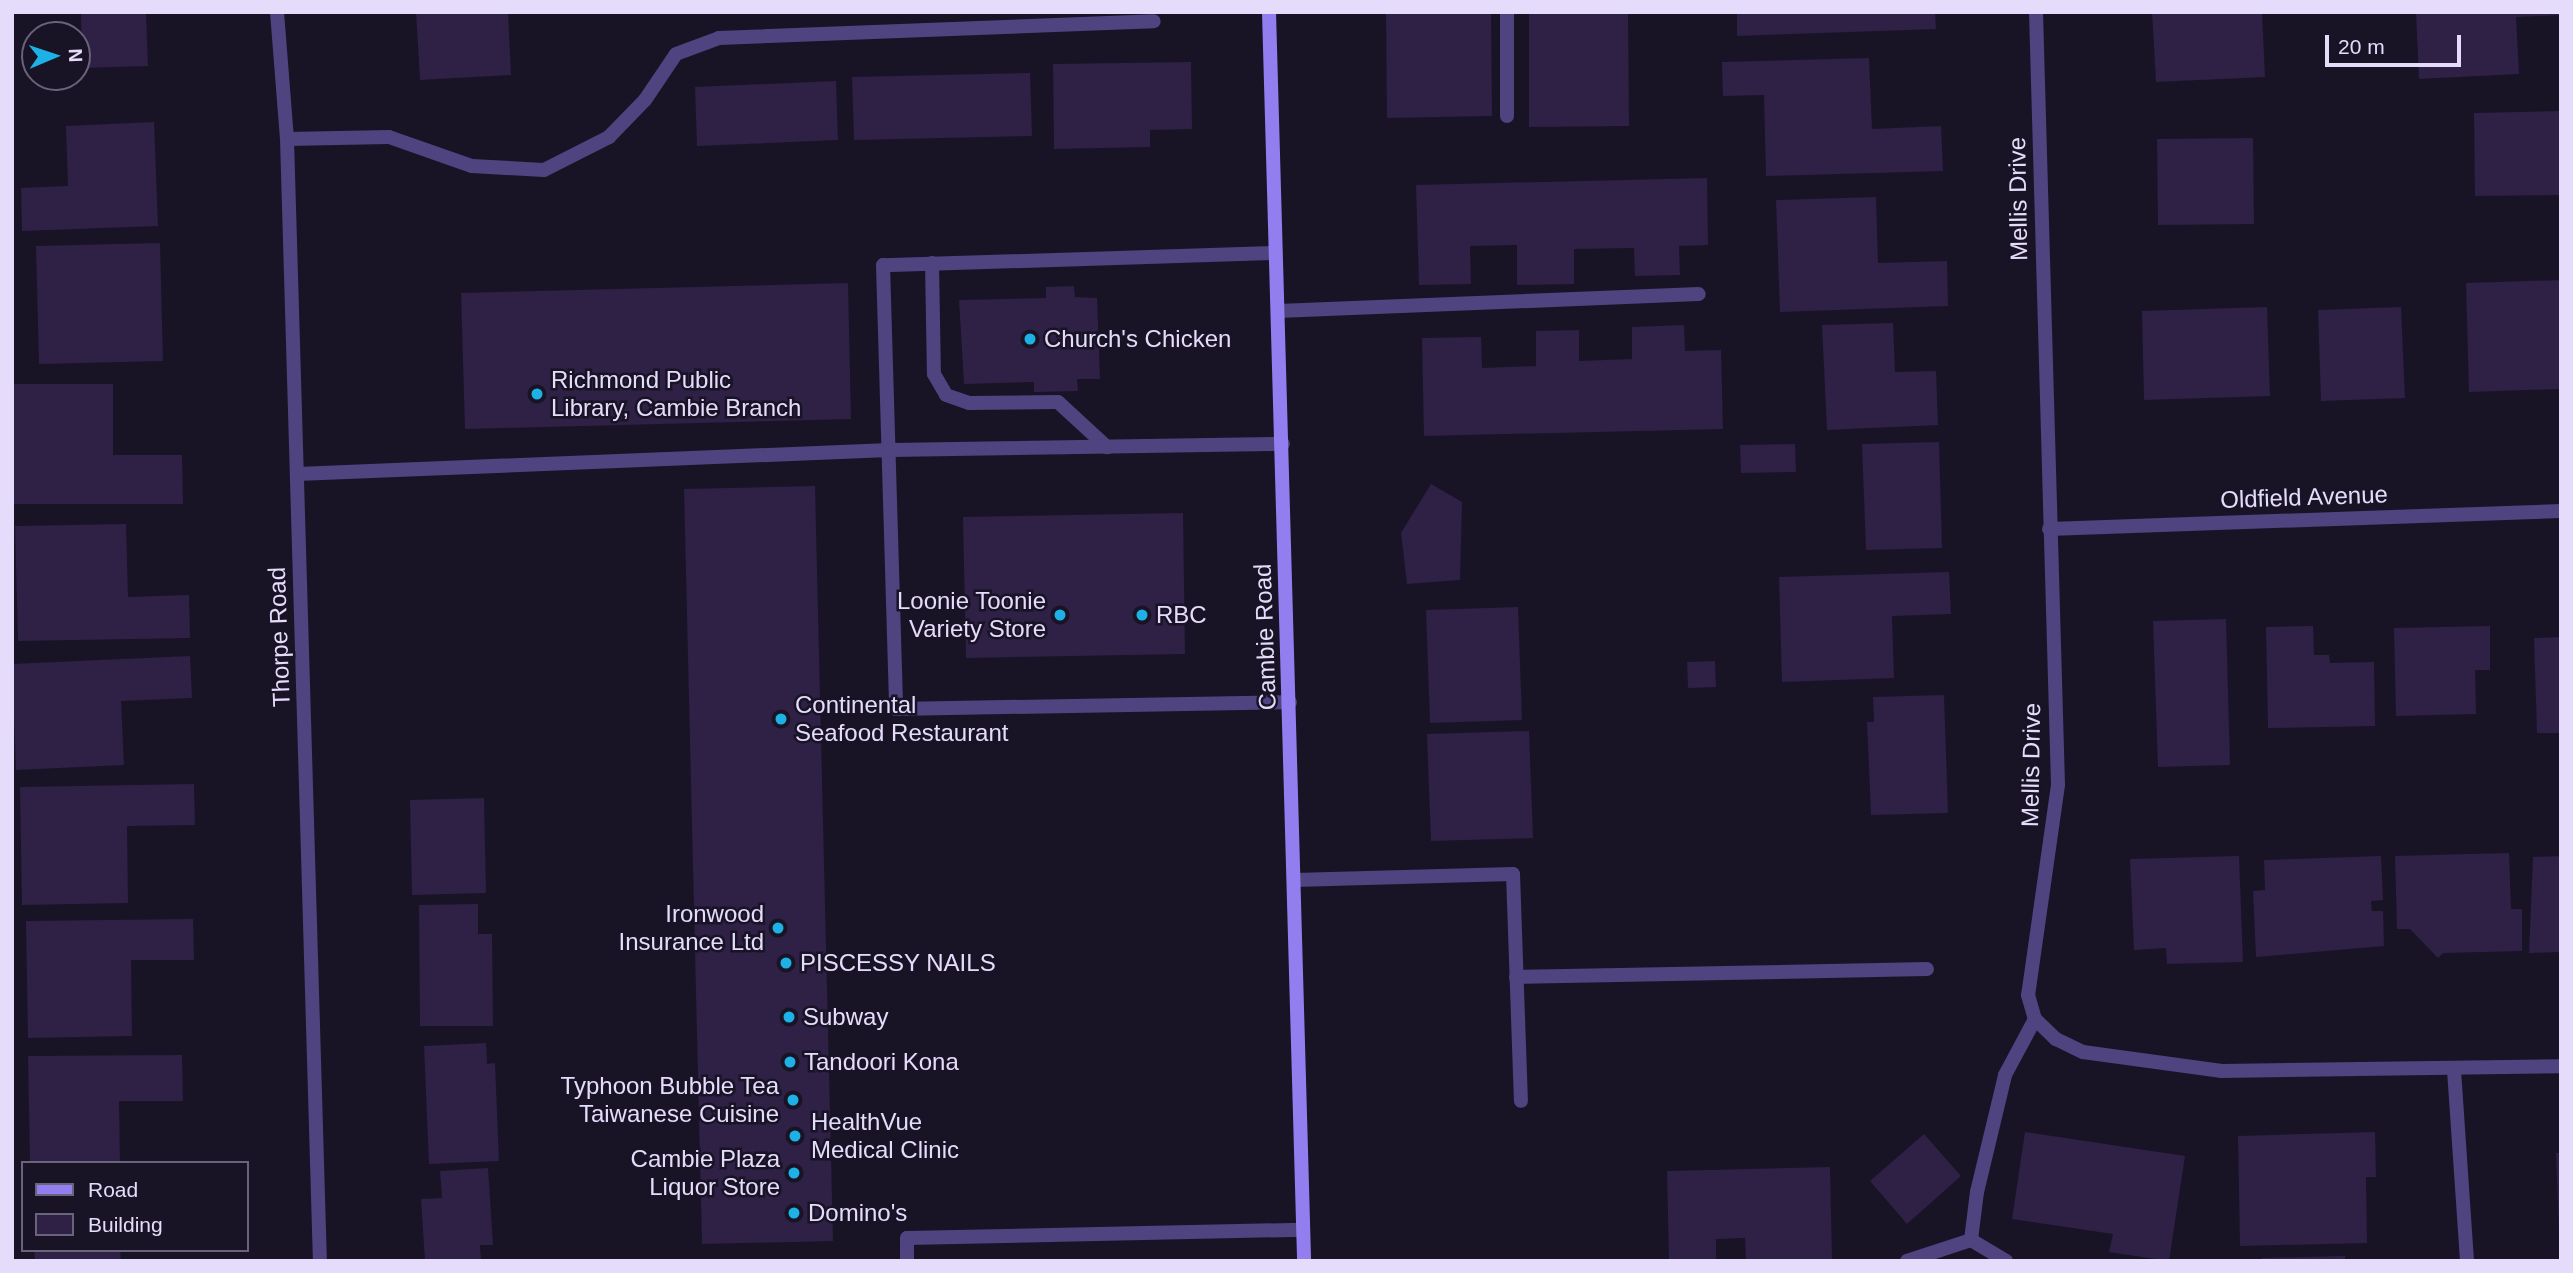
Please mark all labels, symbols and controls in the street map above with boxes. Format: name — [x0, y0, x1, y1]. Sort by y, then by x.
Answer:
north arrow — [21, 21, 91, 91]
scale bar — [2328, 21, 2464, 65]
text: 20 m — [2338, 35, 2385, 58]
text: N — [65, 48, 86, 63]
street label: Mellis Drive — [2003, 137, 2033, 261]
place label: Church's Chicken — [1044, 325, 1231, 353]
marker: Church's Chicken — [1022, 331, 1038, 347]
place label: Richmond Public Library, Cambie Branch — [551, 366, 801, 422]
marker: Richmond Public Library, Cambie Branch — [529, 386, 545, 402]
street label: Oldfield Avenue — [2219, 480, 2389, 514]
street label: Cambie Road — [1248, 563, 1282, 711]
street label: Thorpe Road — [262, 566, 296, 708]
place label: Loonie Toonie Variety Store — [897, 587, 1046, 643]
place label: RBC — [1156, 601, 1207, 629]
marker: Loonie Toonie Variety Store — [1052, 607, 1068, 623]
marker: RBC — [1134, 607, 1150, 623]
place label: Continental Seafood Restaurant — [795, 691, 1008, 747]
street label: Mellis Drive — [2016, 703, 2046, 827]
marker: Continental Seafood Restaurant — [773, 711, 789, 727]
place label: Ironwood Insurance Ltd — [619, 900, 764, 956]
marker: Ironwood Insurance Ltd — [770, 920, 786, 936]
place label: PISCESSY NAILS — [800, 949, 996, 977]
marker: PISCESSY NAILS — [778, 955, 794, 971]
place label: Subway — [803, 1003, 888, 1031]
marker: Subway — [781, 1009, 797, 1025]
place label: Tandoori Kona — [804, 1048, 959, 1076]
marker: Tandoori Kona — [782, 1054, 798, 1070]
place label: Typhoon Bubble Tea Taiwanese Cuisine — [560, 1072, 779, 1128]
marker: Typhoon Bubble Tea Taiwanese Cuisine — [785, 1092, 801, 1108]
place label: HealthVue Medical Clinic — [811, 1108, 959, 1164]
marker: HealthVue Medical Clinic — [785, 1126, 805, 1146]
place label: Cambie Plaza Liquor Store — [631, 1145, 780, 1201]
legend — [21, 1161, 248, 1252]
marker: Cambie Plaza Liquor Store — [786, 1165, 802, 1181]
text: Road — [88, 1178, 138, 1201]
place label: Domino's — [808, 1199, 907, 1227]
marker: Domino's — [786, 1205, 802, 1221]
text: Building — [88, 1213, 163, 1236]

